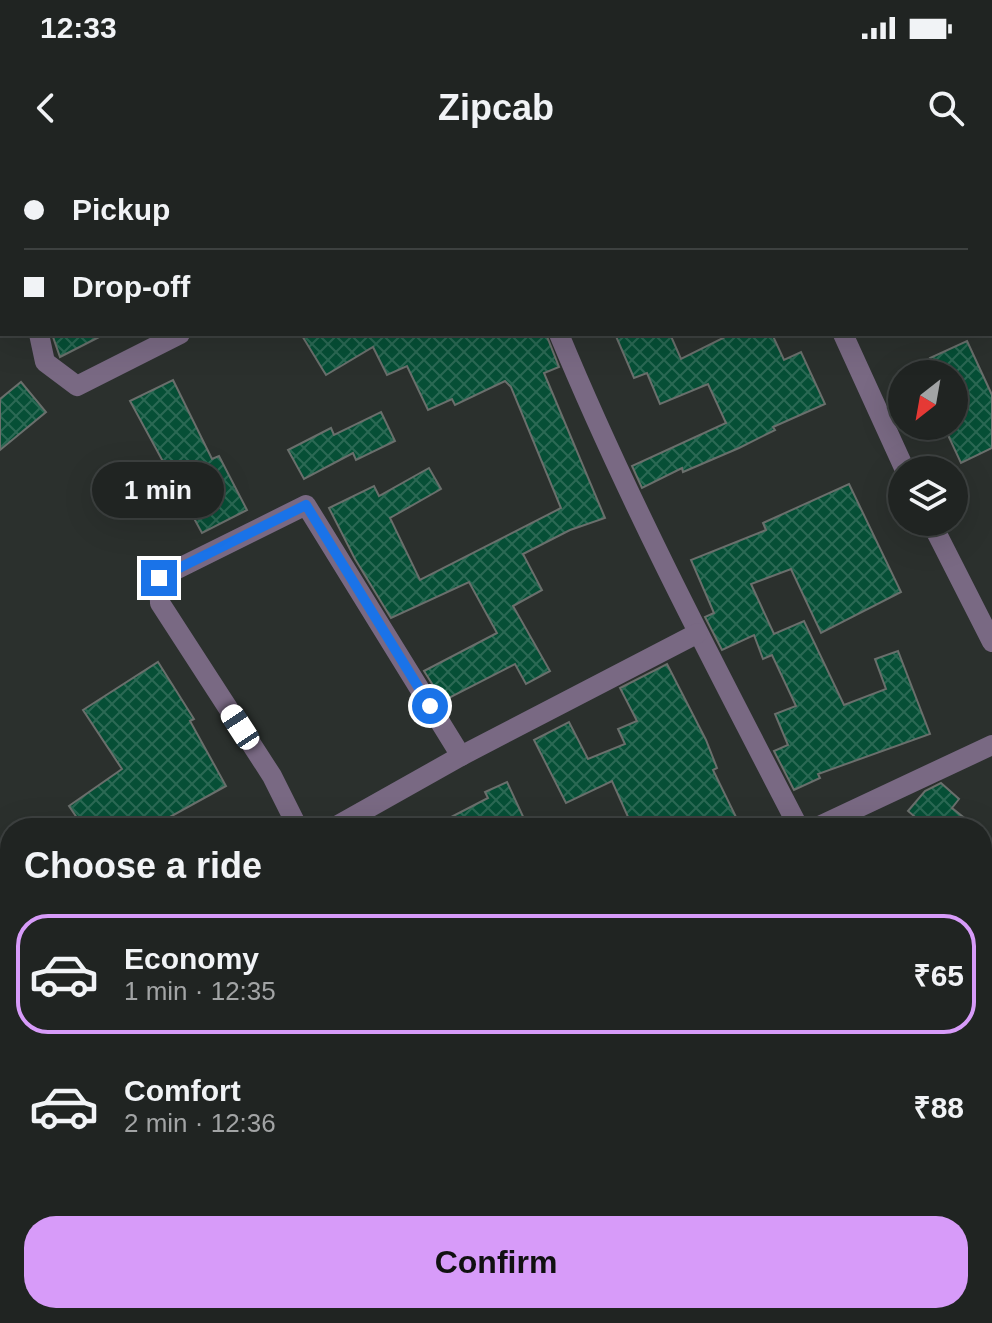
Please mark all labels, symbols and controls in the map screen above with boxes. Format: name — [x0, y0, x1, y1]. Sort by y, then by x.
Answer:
text: 12:33 — [40, 11, 117, 44]
icon: back — [24, 86, 68, 130]
icon: search — [924, 86, 968, 130]
text: Zipcab — [438, 87, 554, 128]
text: Pickup — [72, 193, 170, 226]
text: Drop-off — [72, 270, 190, 303]
north arrow — [888, 360, 968, 440]
map controls — [888, 360, 968, 536]
button: layers — [888, 456, 968, 536]
callout: 1 min — [93, 462, 225, 518]
text: 1 min — [124, 475, 192, 505]
route end — [141, 560, 177, 596]
route start — [412, 688, 448, 724]
car — [217, 700, 263, 754]
text: Choose a ride — [24, 845, 262, 886]
icon: car — [28, 938, 100, 1010]
text: Economy — [124, 942, 259, 975]
text: ₹65 — [913, 959, 964, 992]
text: 1 min · 12:35 — [124, 976, 276, 1006]
icon: car — [28, 1070, 100, 1142]
text: Comfort — [124, 1074, 241, 1107]
text: ₹88 — [913, 1091, 964, 1124]
text: 2 min · 12:36 — [124, 1108, 276, 1138]
button: Confirm — [24, 1216, 968, 1308]

